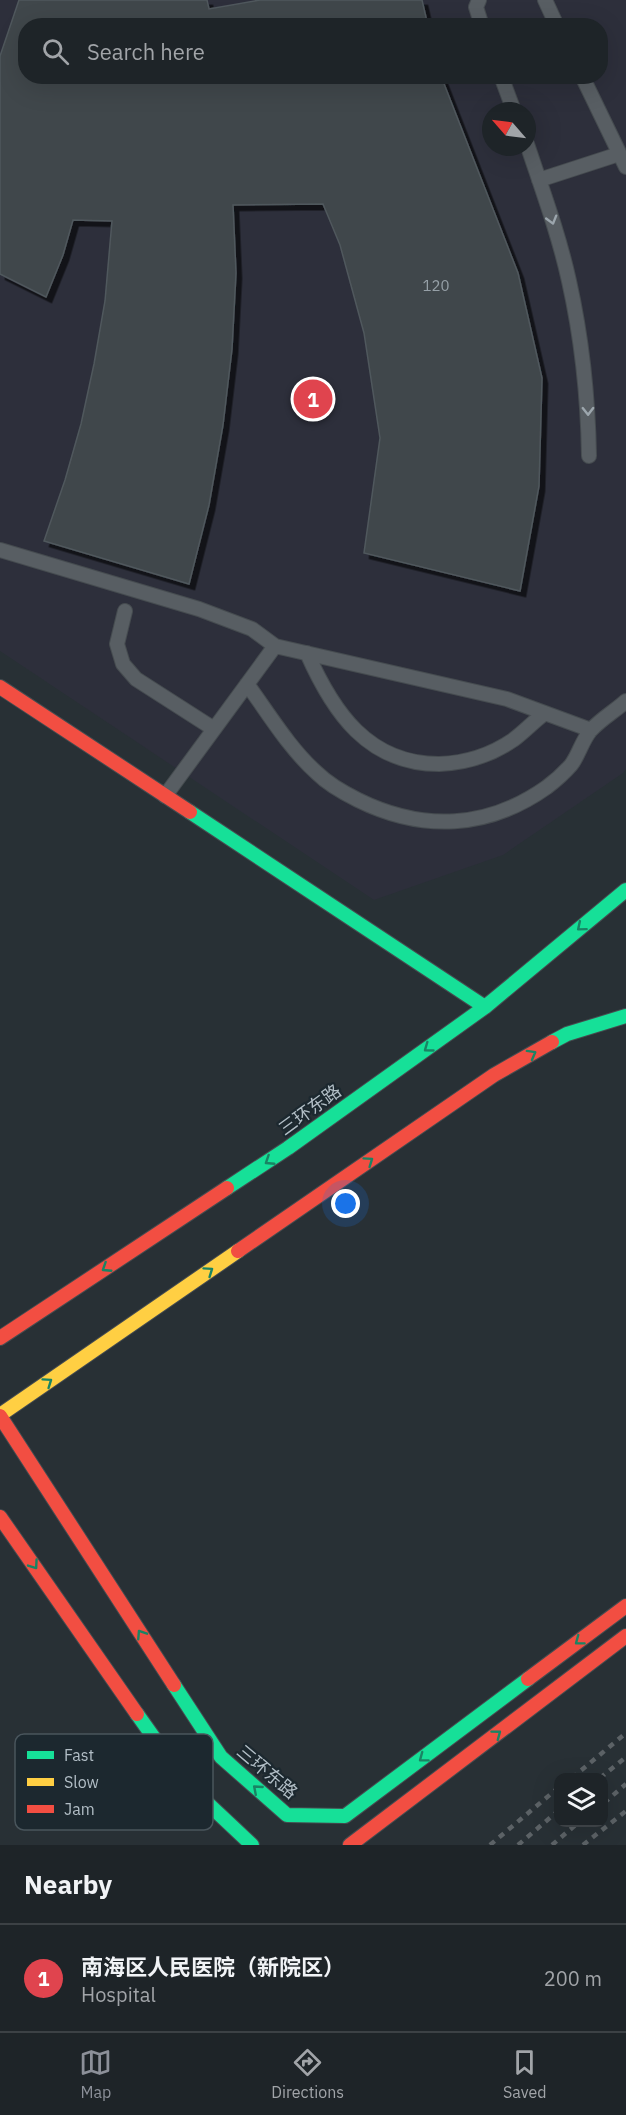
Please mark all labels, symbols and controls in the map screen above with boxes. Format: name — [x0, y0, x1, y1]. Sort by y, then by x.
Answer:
search box — [18, 18, 608, 84]
icon: search — [39, 35, 72, 68]
text: Search here — [87, 37, 205, 66]
north arrow — [482, 102, 536, 156]
one-way arrow — [545, 214, 557, 225]
house number: 120 — [422, 276, 450, 295]
pin: 1 — [294, 376, 332, 422]
one-way arrow — [582, 406, 594, 415]
one-way arrow — [577, 920, 588, 931]
one-way arrow — [424, 1041, 435, 1052]
one-way arrow — [526, 1049, 536, 1061]
street label: 三环东路 — [274, 1079, 346, 1140]
one-way arrow — [265, 1153, 275, 1165]
one-way arrow — [363, 1157, 374, 1168]
your location — [331, 1189, 360, 1218]
one-way arrow — [102, 1261, 113, 1272]
one-way arrow — [202, 1267, 213, 1278]
one-way arrow — [42, 1378, 53, 1389]
one-way arrow — [27, 1558, 38, 1569]
one-way arrow — [137, 1630, 148, 1641]
one-way arrow — [575, 1634, 586, 1645]
one-way arrow — [490, 1730, 501, 1741]
legend — [15, 1734, 213, 1830]
street label: 三环东路 — [232, 1740, 302, 1804]
text: Fast — [64, 1745, 94, 1765]
one-way arrow — [419, 1751, 430, 1762]
text: Slow — [64, 1772, 99, 1792]
map controls — [554, 1773, 608, 1827]
button: layers — [554, 1773, 608, 1827]
one-way arrow — [253, 1785, 264, 1796]
text: Jam — [64, 1799, 95, 1819]
text: Nearby — [24, 1867, 112, 1901]
text: 南海区人民医院（新院区） — [81, 1952, 345, 1981]
text: 1 — [38, 1965, 50, 1992]
text: 200 m — [544, 1965, 602, 1992]
text: Hospital — [81, 1981, 156, 2008]
tab: Map — [79, 2046, 112, 2102]
tab: Directions — [271, 2046, 344, 2102]
tab: Saved — [503, 2046, 547, 2102]

